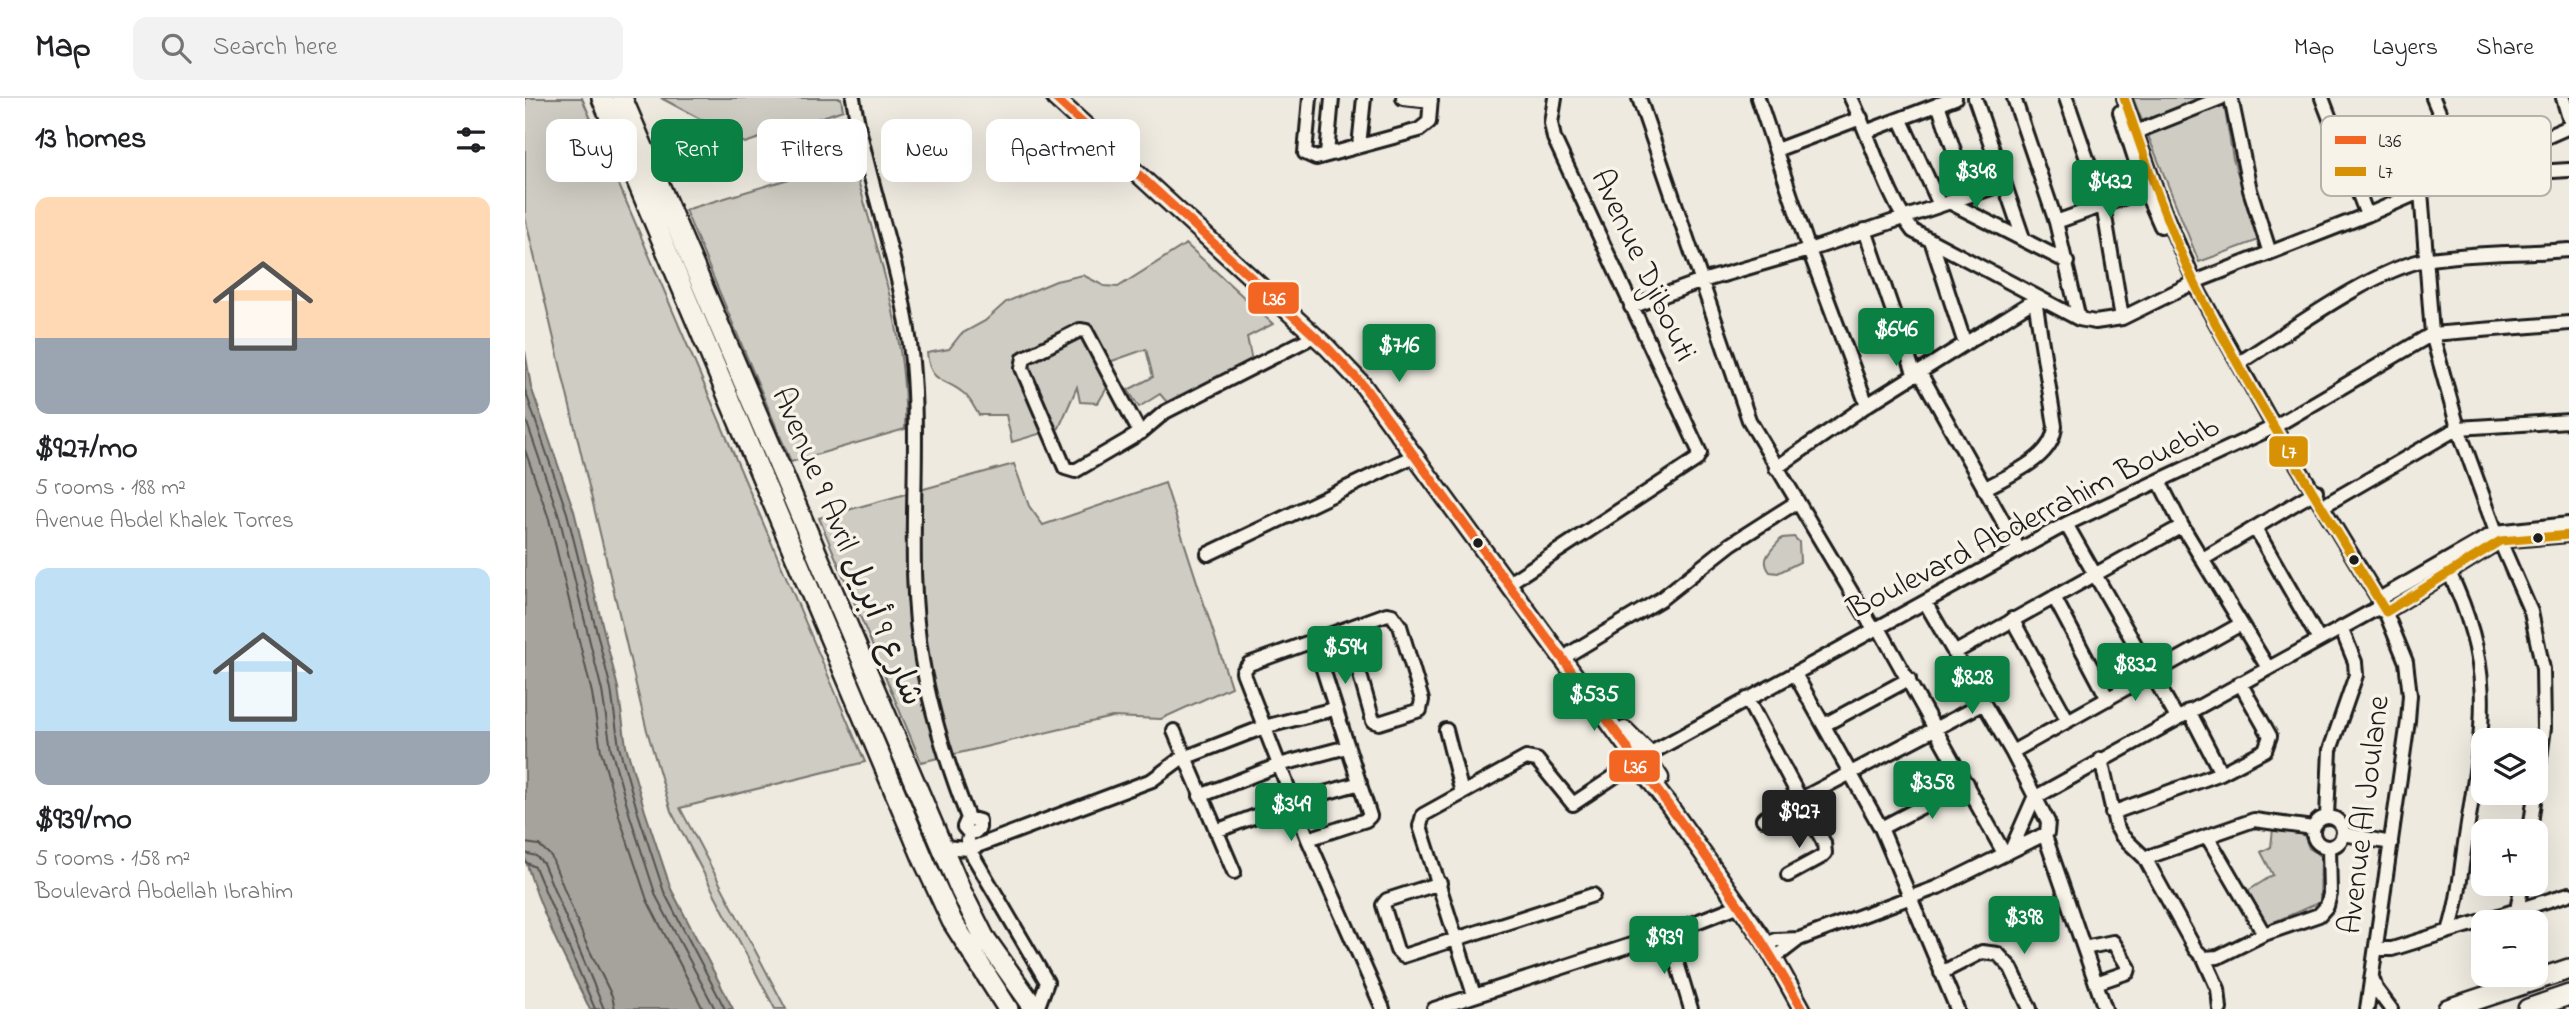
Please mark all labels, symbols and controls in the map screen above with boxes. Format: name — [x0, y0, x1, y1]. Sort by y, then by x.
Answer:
search box — [133, 17, 623, 80]
text: Map — [35, 24, 91, 72]
icon: search — [157, 29, 195, 67]
text: Search here — [213, 29, 337, 67]
text: Map — [2294, 31, 2334, 66]
text: Layers — [2372, 31, 2438, 66]
text: Share — [2476, 31, 2534, 66]
legend — [2321, 116, 2551, 196]
text: 13 homes — [35, 118, 146, 162]
chip: Buy — [546, 119, 637, 182]
chip: Rent — [651, 119, 743, 182]
chip: Filters — [757, 119, 867, 182]
chip: New — [881, 119, 972, 182]
chip: Apartment — [986, 119, 1140, 182]
icon: filters — [452, 121, 490, 159]
text: L36 — [2378, 129, 2401, 156]
pin: $348 — [1935, 150, 2017, 210]
text: $348 — [1955, 156, 1997, 189]
pin: $432 — [2069, 160, 2151, 220]
text: L7 — [2378, 160, 2393, 187]
street label: Avenue Djibouti — [1577, 162, 1707, 370]
text: $432 — [2088, 166, 2132, 199]
icon: home — [200, 243, 326, 369]
line badge: L36 — [1247, 281, 1300, 315]
text: L36 — [1262, 287, 1286, 314]
pin: $646 — [1855, 308, 1937, 368]
text: $646 — [1874, 314, 1918, 347]
pin: $716 — [1358, 324, 1440, 384]
text: $716 — [1379, 330, 1419, 363]
street label: Avenue 9 Avril شارع 9 أبريل — [757, 380, 935, 714]
street label: Boulevard Abderrahim Bouebib — [1839, 405, 2228, 634]
text: $927/mo — [35, 428, 138, 472]
line badge: L7 — [2268, 435, 2309, 468]
text: L7 — [2282, 440, 2297, 467]
text: 5 rooms · 188 m² — [35, 472, 186, 505]
text: Avenue Abdel Khalek Torres — [35, 505, 294, 538]
unlabelled marker — [2531, 531, 2545, 545]
unlabelled marker — [1471, 536, 1485, 550]
unlabelled marker — [2347, 553, 2361, 567]
icon: home — [200, 614, 326, 740]
pin: $594 — [1304, 626, 1386, 686]
text: $594 — [1323, 632, 1367, 665]
pin: $832 — [2094, 644, 2176, 703]
text: $832 — [2113, 649, 2157, 682]
pin: $828 — [1931, 656, 2013, 716]
text: $828 — [1951, 662, 1993, 695]
pin: $535 — [1553, 674, 1635, 733]
text: $535 — [1569, 679, 1619, 712]
street label: Avenue Al Joulane — [2328, 692, 2404, 937]
map controls — [2471, 728, 2548, 987]
button: layers — [2471, 728, 2548, 805]
line badge: L36 — [1608, 749, 1661, 783]
text: L36 — [1623, 755, 1647, 782]
pin: $358 — [1891, 762, 1973, 821]
text: $358 — [1909, 767, 1955, 800]
pin: $349 — [1250, 784, 1332, 843]
text: $349 — [1271, 789, 1311, 822]
pin: $927 — [1758, 790, 1840, 850]
text: $927 — [1778, 796, 1820, 829]
text: $939/mo — [35, 799, 132, 843]
button: + — [2471, 819, 2548, 896]
text: 5 rooms · 158 m² — [35, 843, 190, 876]
text: Boulevard Abdellah Ibrahim — [35, 876, 293, 909]
pin: $398 — [1983, 896, 2065, 956]
text: $398 — [2005, 902, 2043, 935]
button: − — [2471, 910, 2548, 987]
pin: $939 — [1623, 916, 1705, 976]
text: $939 — [1645, 922, 1683, 955]

